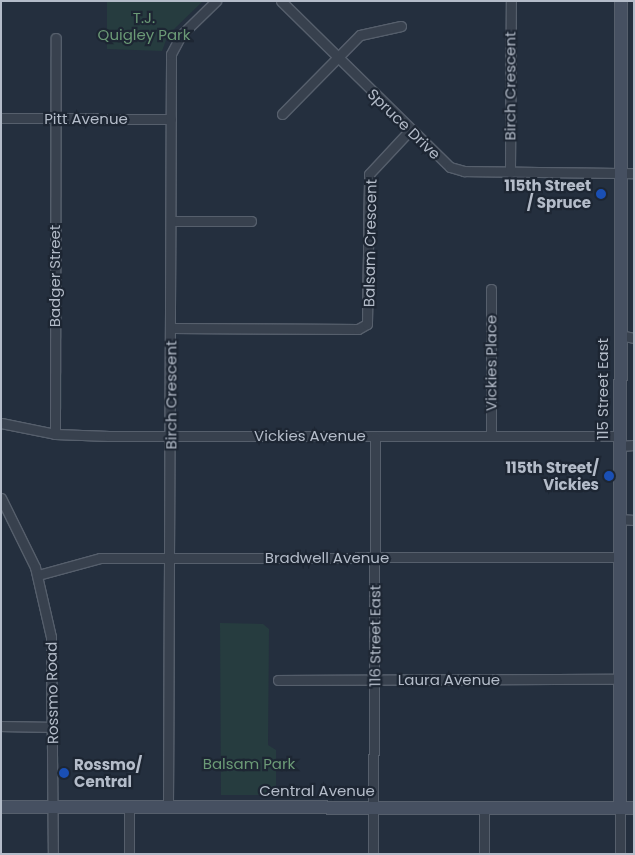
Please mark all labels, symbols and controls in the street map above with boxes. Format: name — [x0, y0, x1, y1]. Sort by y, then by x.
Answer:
park label: T.J. Quigley Park — [98, 8, 190, 43]
street label: Birch Crescent — [501, 32, 519, 140]
street label: Spruce Drive — [364, 85, 444, 163]
street label: Pitt Avenue — [44, 110, 128, 128]
place label: 115th Street / Spruce — [504, 176, 591, 211]
street label: Balsam Crescent — [360, 179, 380, 307]
marker: 115th Street / Spruce — [595, 188, 607, 200]
street label: Badger Street — [46, 225, 64, 327]
street label: Vickies Place — [482, 315, 500, 411]
street label: 115 Street East — [594, 338, 612, 440]
street label: Birch Crescent — [162, 341, 180, 449]
street label: Vickies Avenue — [254, 427, 366, 445]
place label: 115th Street/ Vickies — [505, 458, 599, 493]
marker: 115th Street/ Vickies — [603, 470, 615, 482]
street label: Bradwell Avenue — [265, 549, 389, 567]
street label: 116 Street East — [366, 585, 384, 687]
street label: Rossmo Road — [42, 642, 62, 744]
street label: Laura Avenue — [398, 671, 500, 689]
place label: Rossmo/ Central — [74, 755, 142, 790]
park label: Balsam Park — [203, 755, 295, 773]
marker: Rossmo/ Central — [58, 767, 70, 779]
street label: Central Avenue — [259, 782, 375, 800]

